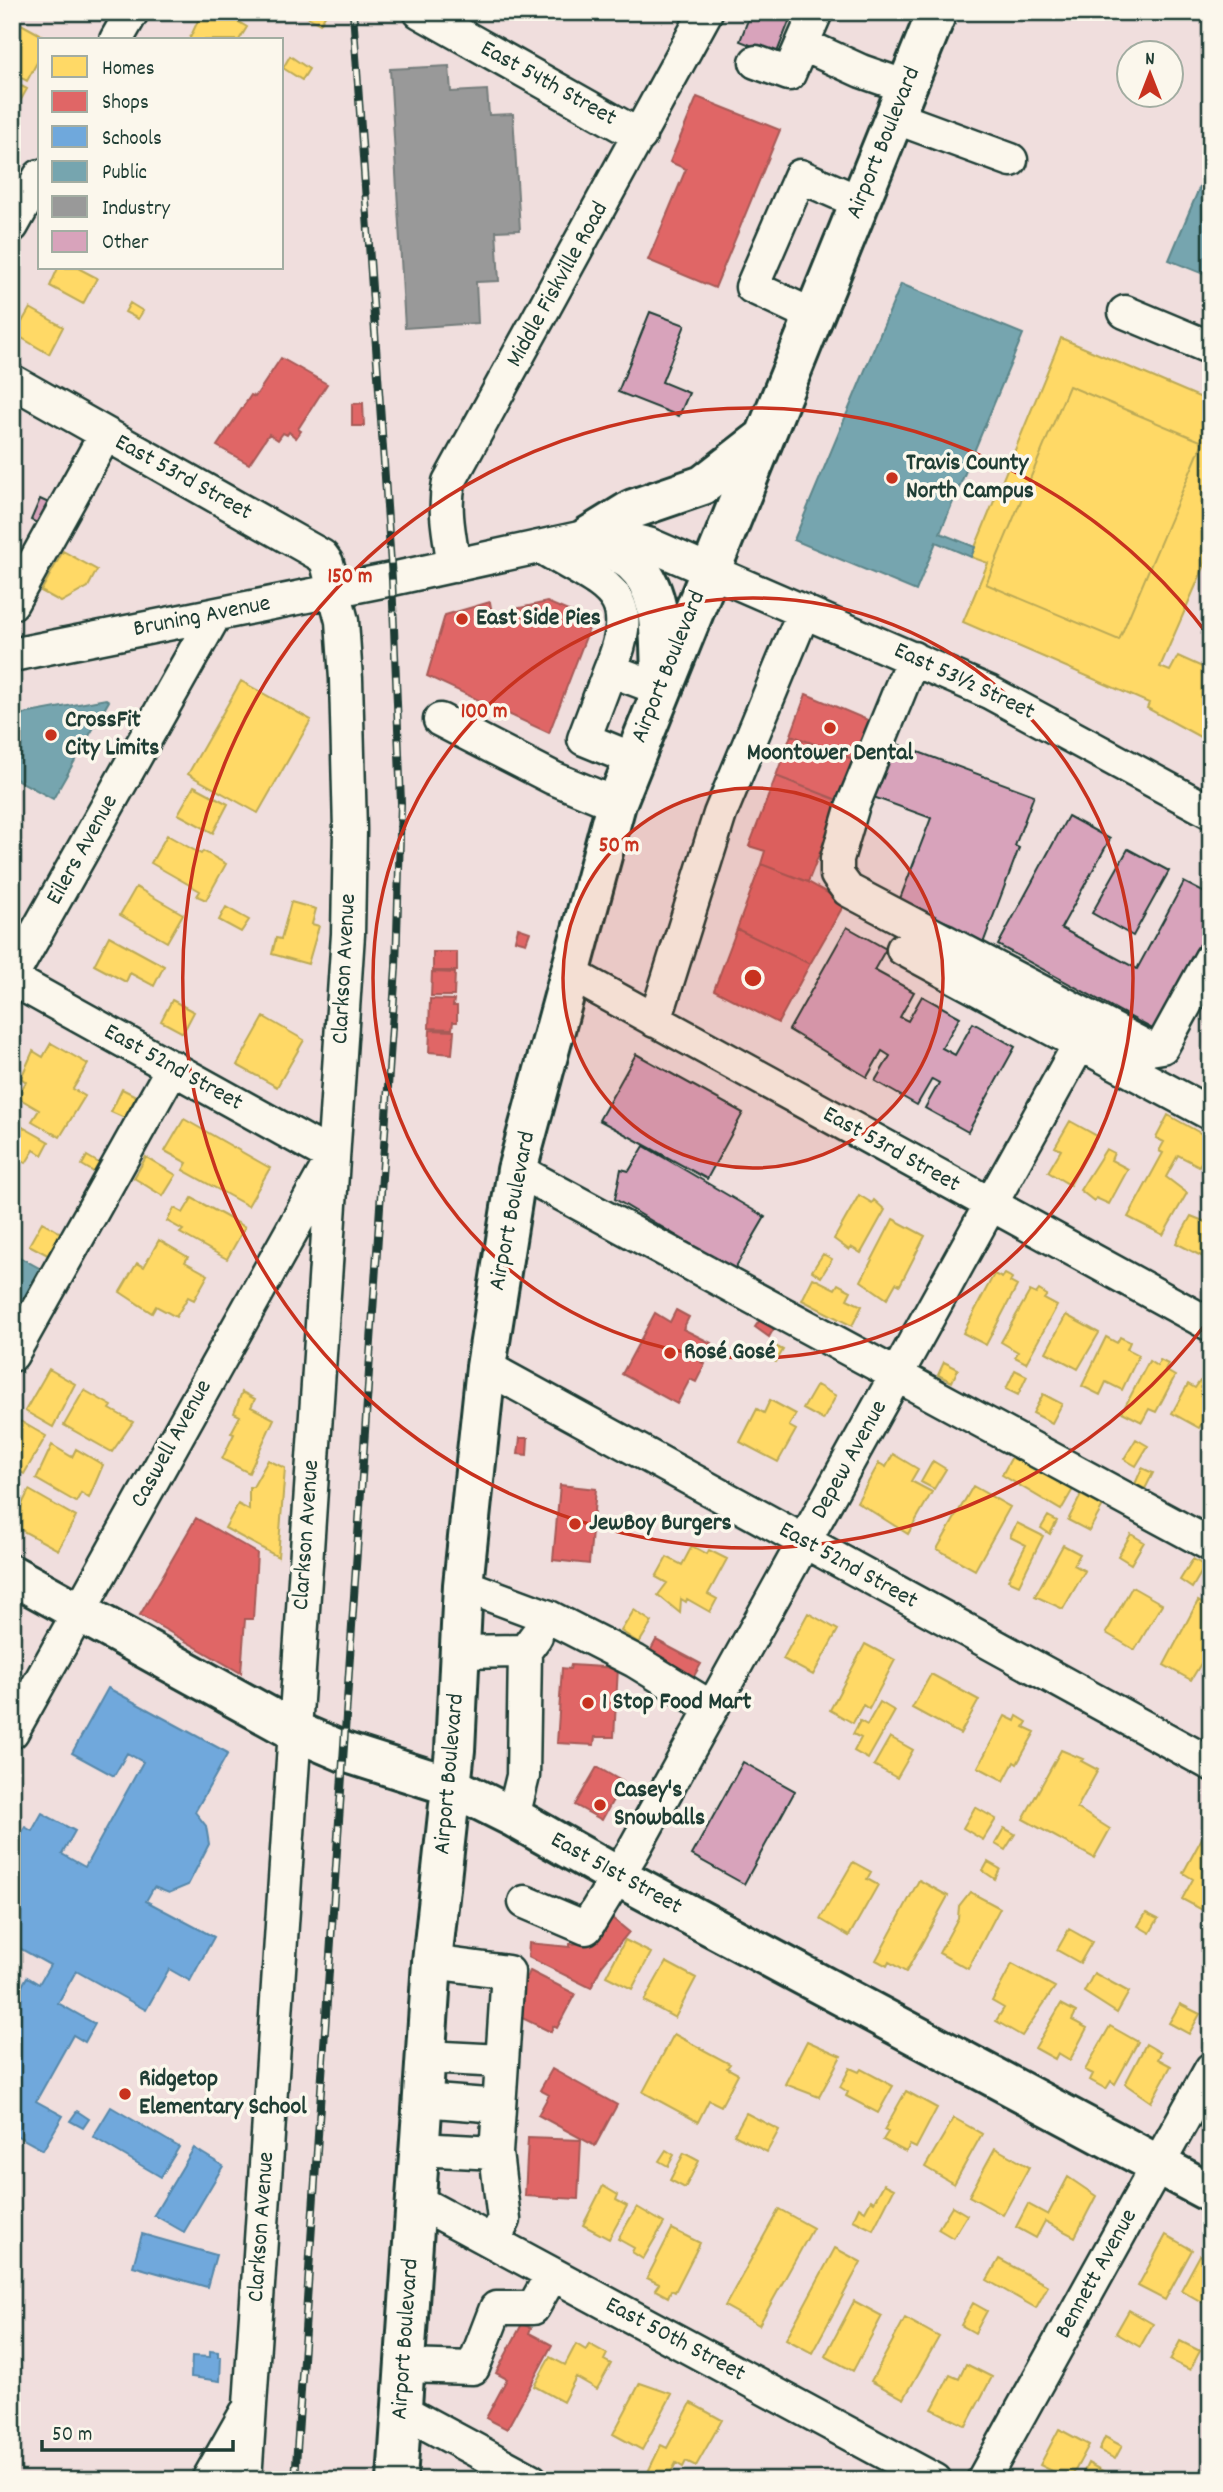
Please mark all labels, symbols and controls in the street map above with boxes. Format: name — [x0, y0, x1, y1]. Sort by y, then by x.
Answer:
street label: East 54th Street — [474, 32, 623, 136]
legend — [38, 38, 284, 270]
north arrow — [1114, 38, 1184, 108]
text: N — [1145, 47, 1155, 74]
text: Homes — [102, 55, 155, 85]
street label: Airport Boulevard — [838, 62, 930, 224]
text: Shops — [102, 89, 149, 119]
text: Schools — [102, 125, 162, 155]
text: Public — [102, 159, 147, 189]
text: Industry — [102, 195, 170, 225]
street label: Middle Fiskville Road — [498, 196, 618, 374]
text: Other — [102, 229, 149, 259]
street label: East 53rd Street — [108, 426, 258, 530]
place label: Travis County North Campus — [906, 447, 1034, 509]
marker: Travis County North Campus — [884, 470, 900, 486]
text: 150 m — [327, 563, 373, 593]
street label: Airport Boulevard — [623, 586, 715, 748]
street label: Bruning Avenue — [131, 587, 273, 647]
place label: East Side Pies — [476, 602, 601, 636]
marker: East Side Pies — [454, 611, 470, 627]
street label: East 53½ Street — [888, 634, 1040, 730]
text: 100 m — [461, 698, 507, 728]
place label: CrossFit City Limits — [65, 704, 159, 766]
marker: Moontower Dental — [822, 720, 838, 736]
marker: CrossFit City Limits — [43, 727, 59, 743]
place label: Moontower Dental — [747, 737, 913, 771]
street label: Eilers Avenue — [39, 789, 127, 911]
text: 50 m — [599, 832, 639, 862]
street label: Clarkson Avenue — [324, 893, 366, 1045]
centre of rings — [741, 966, 765, 990]
street label: East 52nd Street — [97, 1016, 249, 1120]
street label: East 53rd Street — [816, 1098, 966, 1202]
street label: Airport Boulevard — [481, 1128, 545, 1294]
place label: Rosé Gosé — [684, 1336, 776, 1370]
marker: Rosé Gosé — [662, 1345, 678, 1361]
street label: Caswell Avenue — [123, 1374, 221, 1514]
street label: Depew Avenue — [803, 1394, 897, 1526]
street label: Clarkson Avenue — [285, 1459, 329, 1611]
place label: JewBoy Burgers — [589, 1507, 732, 1541]
street label: East 52nd Street — [772, 1514, 924, 1618]
marker: JewBoy Burgers — [567, 1516, 583, 1532]
place label: 1 Stop Food Mart — [602, 1686, 751, 1720]
street label: Airport Boulevard — [426, 1692, 474, 1856]
marker: 1 Stop Food Mart — [580, 1695, 596, 1711]
place label: Casey's Snowballs — [614, 1774, 705, 1836]
marker: Casey's Snowballs — [592, 1797, 608, 1813]
street label: East 51st Street — [544, 1824, 688, 1924]
place label: Ridgetop Elementary School — [139, 2063, 307, 2125]
marker: Ridgetop Elementary School — [117, 2086, 133, 2102]
street label: Clarkson Avenue — [240, 2151, 284, 2303]
street label: Bennett Avenue — [1047, 2203, 1147, 2345]
street label: Airport Boulevard — [383, 2257, 429, 2421]
street label: East 50th Street — [599, 2289, 751, 2391]
scale bar — [42, 2408, 233, 2452]
text: 50 m — [52, 2421, 92, 2451]

